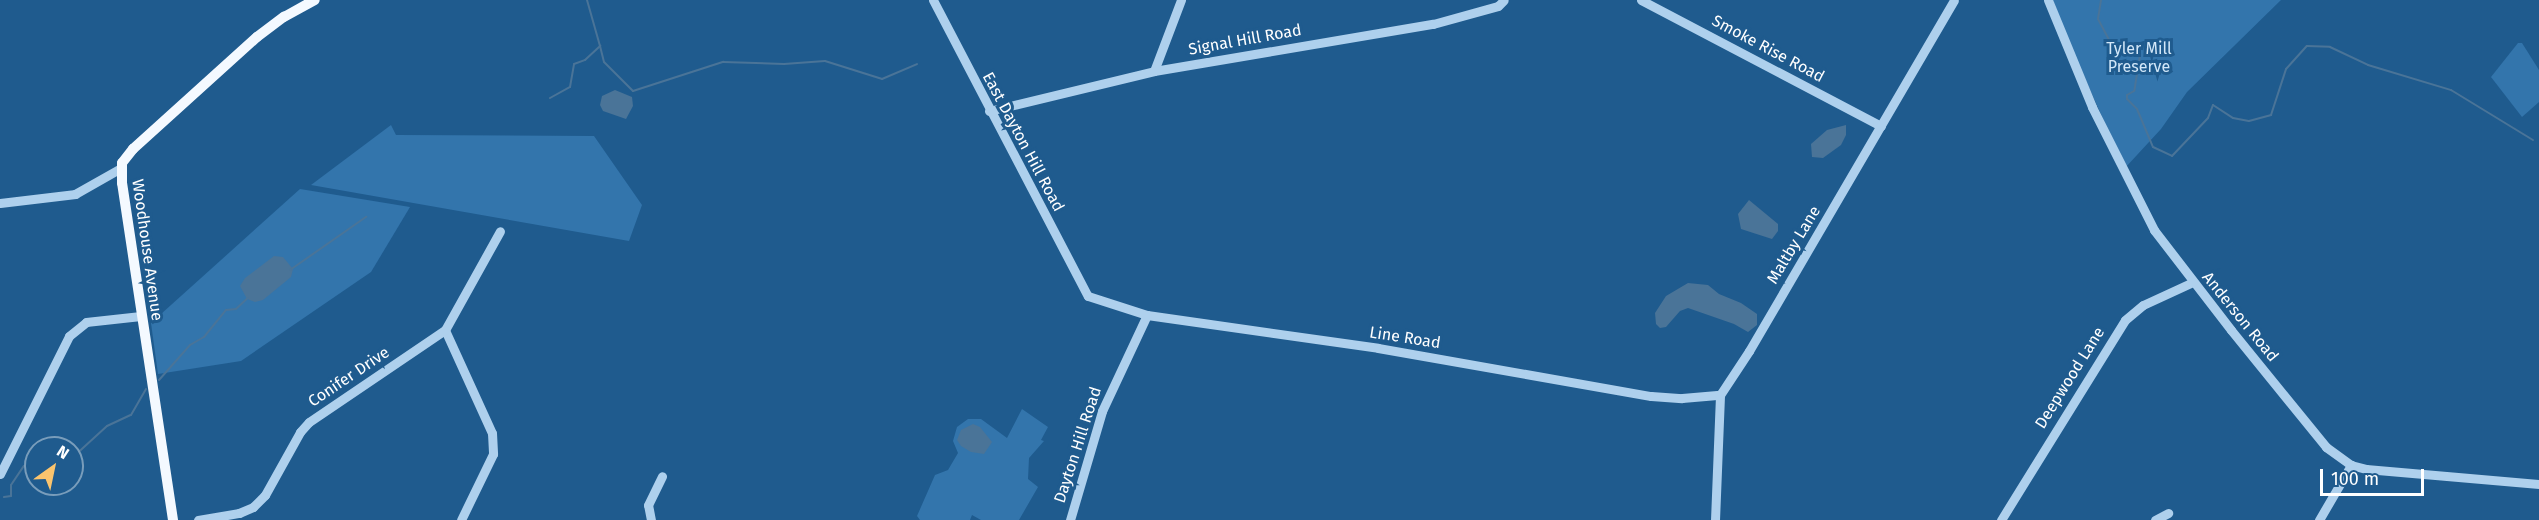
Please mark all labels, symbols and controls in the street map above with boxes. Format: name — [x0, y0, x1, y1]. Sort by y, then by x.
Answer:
street label: Smoke Rise Road — [1709, 11, 1827, 87]
street label: Signal Hill Road — [1187, 21, 1303, 59]
park label: Tyler Mill Preserve — [2106, 39, 2172, 77]
street label: East Dayton Hill Road — [978, 69, 1068, 215]
street label: Woodhouse Avenue — [128, 178, 166, 322]
street label: Maltby Lane — [1763, 203, 1825, 287]
street label: Anderson Road — [2198, 268, 2282, 366]
street label: Line Road — [1368, 323, 1442, 353]
street label: Deepwood Lane — [2031, 324, 2109, 432]
street label: Conifer Drive — [305, 343, 393, 411]
street label: Dayton Hill Road — [1050, 385, 1106, 505]
north arrow — [24, 436, 84, 496]
text: N — [53, 441, 73, 463]
scale bar — [2323, 457, 2426, 495]
text: 100 m — [2331, 468, 2379, 490]

